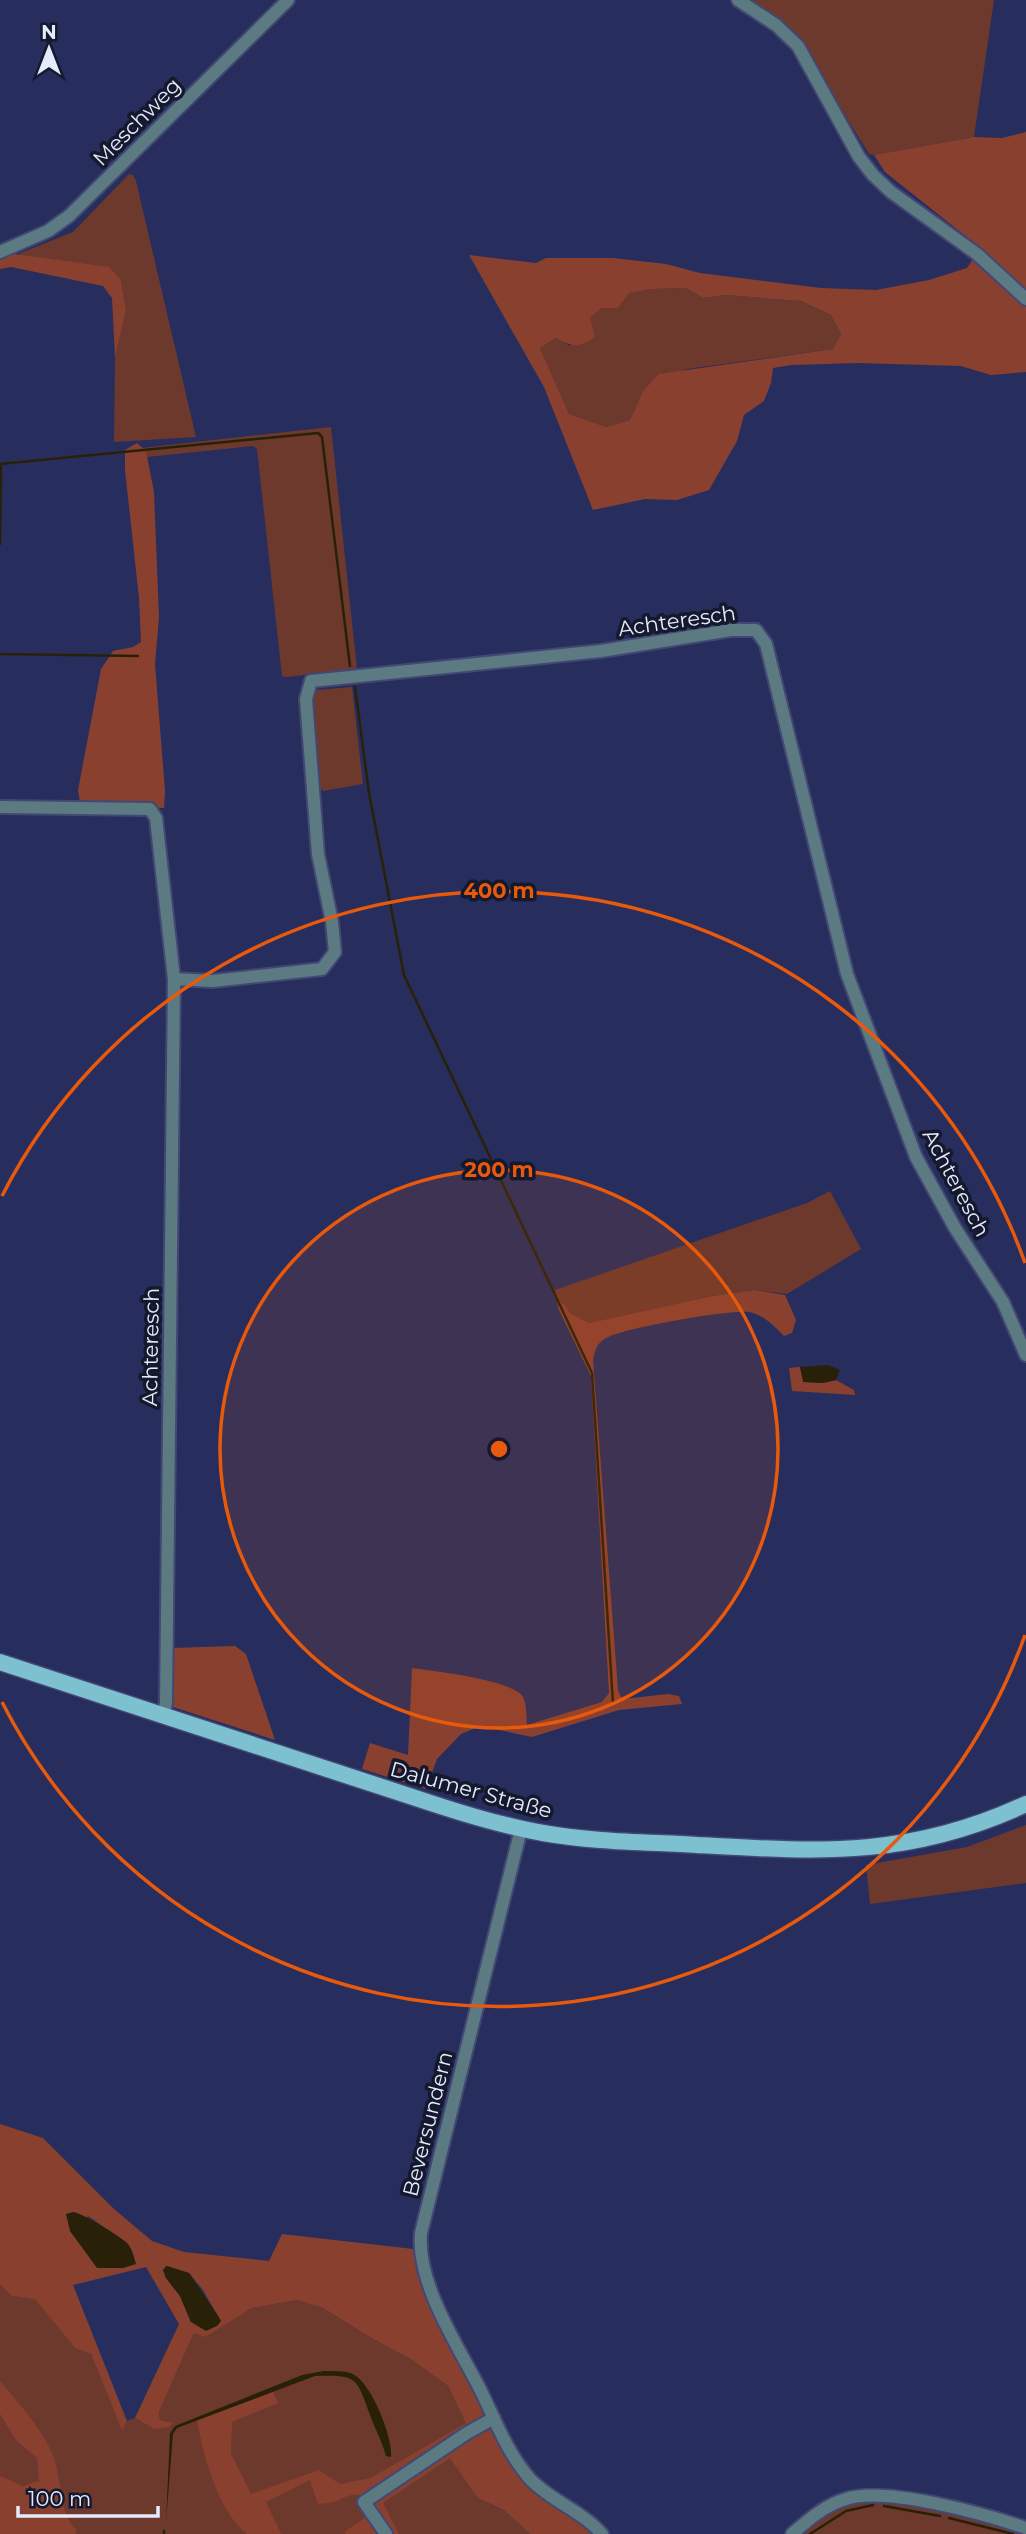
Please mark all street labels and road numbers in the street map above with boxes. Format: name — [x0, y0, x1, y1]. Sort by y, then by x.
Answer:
street label: Meschweg — [88, 73, 186, 171]
street label: Achteresch — [616, 600, 737, 641]
street label: Achteresch — [918, 1125, 995, 1241]
street label: Achteresch — [137, 1287, 164, 1406]
street label: Dalumer Straße — [387, 1756, 555, 1823]
street label: Beversundern — [397, 2049, 458, 2199]

